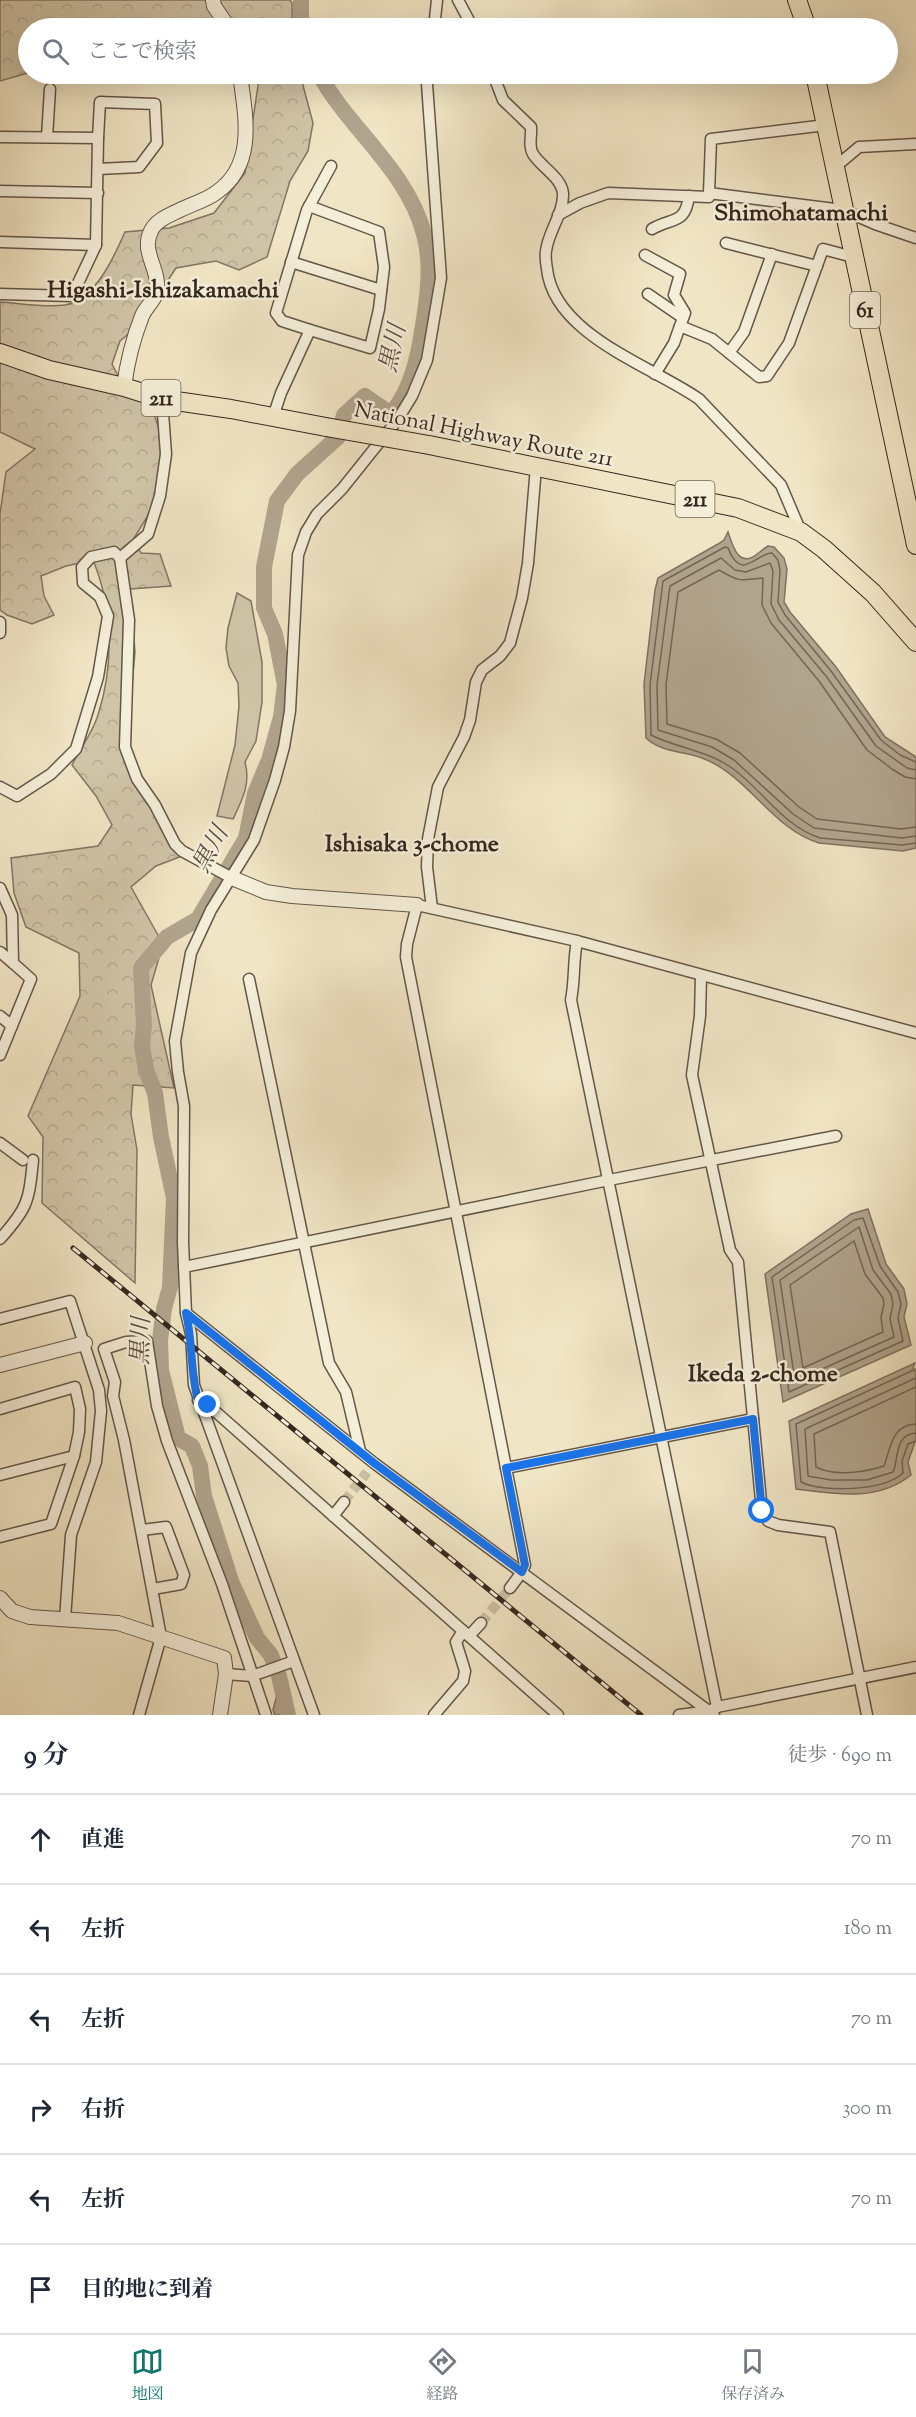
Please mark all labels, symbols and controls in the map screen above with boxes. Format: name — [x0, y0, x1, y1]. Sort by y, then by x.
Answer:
search box — [18, 18, 898, 84]
icon: search — [39, 35, 72, 68]
text: ここで検索 — [87, 37, 197, 69]
district label: Shimohatamachi — [714, 197, 888, 231]
district label: Higashi-Ishizakamachi — [47, 274, 279, 308]
road number: 61 — [850, 292, 880, 328]
water label: 黒川 — [372, 318, 417, 376]
road number: 211 — [142, 380, 180, 416]
street label: National Highway Route 211 — [351, 395, 616, 477]
road number: 211 — [676, 481, 714, 517]
water label: 黒川 — [185, 818, 239, 879]
district label: Ishisaka 3-chome — [325, 828, 499, 862]
water label: 黒川 — [124, 1313, 160, 1366]
district label: Ikeda 2-chome — [688, 1358, 838, 1392]
route end — [194, 1391, 220, 1417]
route start — [748, 1497, 774, 1523]
text: 9 分 — [24, 1738, 68, 1775]
text: 徒歩 · 690 m — [787, 1742, 892, 1771]
icon: ahead — [24, 1823, 57, 1856]
text: 直進 — [81, 1825, 125, 1857]
text: 70 m — [851, 1825, 892, 1854]
icon: left — [24, 1913, 57, 1946]
text: 左折 — [81, 1915, 125, 1947]
text: 180 m — [844, 1915, 892, 1944]
icon: left — [24, 2003, 57, 2036]
text: 左折 — [81, 2005, 125, 2037]
text: 70 m — [851, 2005, 892, 2034]
icon: right — [24, 2093, 57, 2126]
text: 右折 — [81, 2095, 125, 2127]
text: 300 m — [842, 2095, 892, 2124]
icon: left — [24, 2183, 57, 2216]
text: 左折 — [81, 2185, 125, 2217]
text: 70 m — [851, 2185, 892, 2214]
icon: arrive — [24, 2273, 57, 2306]
text: 目的地に到着 — [81, 2275, 213, 2307]
tab: 地図 — [131, 2345, 164, 2407]
tab: 経路 — [426, 2345, 459, 2407]
tab: 保存済み — [721, 2345, 785, 2407]

